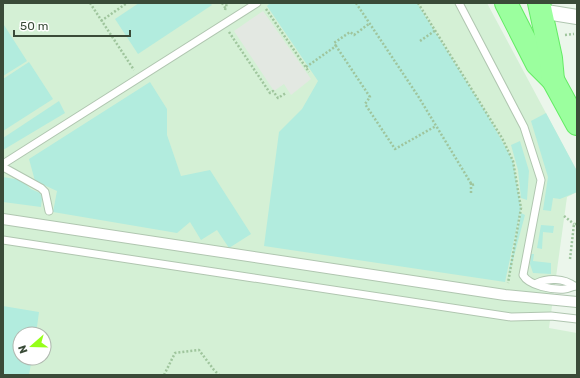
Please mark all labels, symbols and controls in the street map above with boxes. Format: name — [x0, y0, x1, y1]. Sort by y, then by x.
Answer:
scale bar — [14, 12, 130, 38]
text: 50 m — [20, 19, 48, 33]
north arrow — [12, 326, 52, 366]
text: N — [16, 343, 31, 355]

